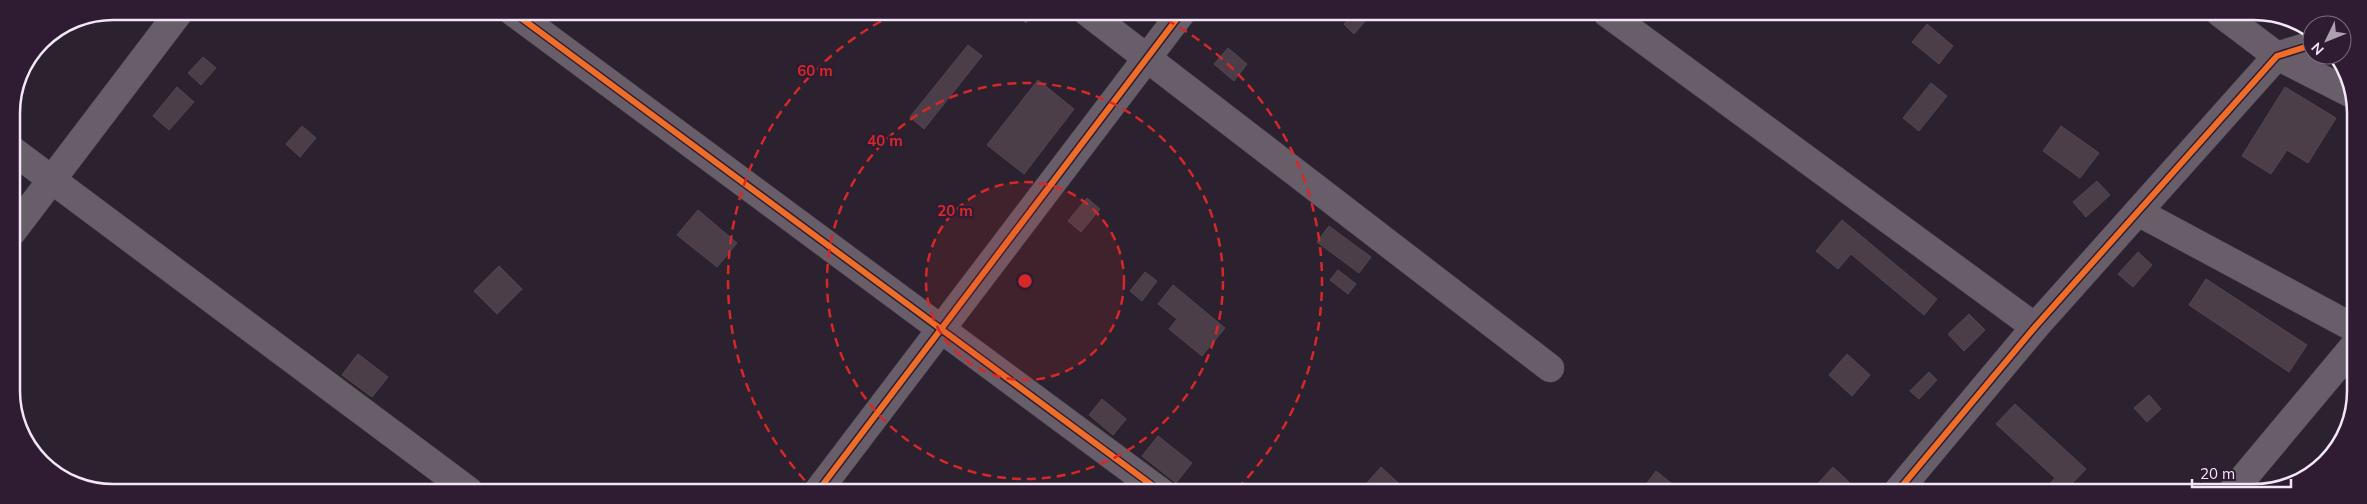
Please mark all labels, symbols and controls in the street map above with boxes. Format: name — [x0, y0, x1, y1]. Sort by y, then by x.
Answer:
north arrow — [2302, 15, 2352, 65]
text: N — [2307, 39, 2328, 59]
text: 60 m — [797, 61, 833, 80]
text: 40 m — [867, 131, 903, 150]
text: 20 m — [937, 201, 973, 220]
centre of rings — [1016, 272, 1034, 290]
scale bar — [2192, 456, 2291, 488]
text: 20 m — [2200, 464, 2235, 483]

